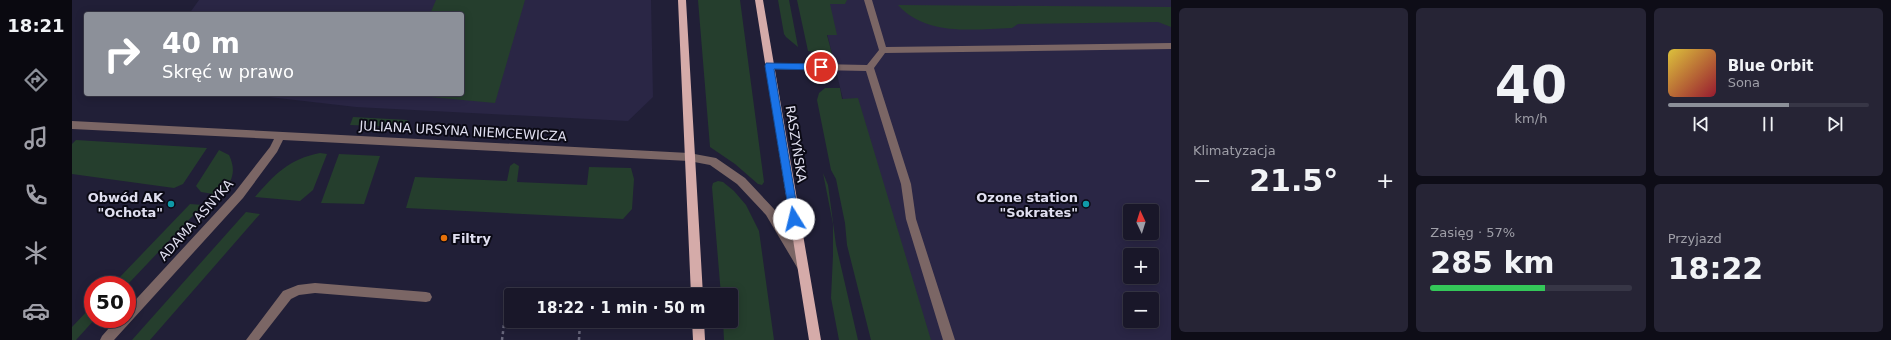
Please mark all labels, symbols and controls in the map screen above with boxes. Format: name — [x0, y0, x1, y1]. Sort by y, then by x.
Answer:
text: 18:21 — [7, 15, 65, 36]
text: 40 m — [162, 27, 240, 60]
icon: right — [96, 28, 148, 80]
pin — [804, 50, 838, 84]
text: 40 — [1495, 55, 1567, 115]
icon: arrive — [810, 56, 832, 78]
text: Blue Orbit — [1728, 57, 1814, 75]
text: Skręć w prawo — [162, 61, 294, 82]
icon: directions — [22, 66, 50, 94]
text: Sona — [1728, 75, 1760, 90]
street label: RASZYŃSKA — [783, 104, 809, 184]
text: km/h — [1515, 111, 1547, 126]
icon: previous — [1690, 113, 1712, 135]
icon: pause — [1757, 113, 1779, 135]
icon: next — [1824, 113, 1846, 135]
street label: JULIANA URSYNA NIEMCEWICZA — [358, 118, 567, 144]
icon: music — [22, 124, 50, 152]
text: Klimatyzacja — [1193, 143, 1276, 158]
text: 21.5° — [1249, 163, 1338, 198]
text: − — [1193, 168, 1211, 193]
text: + — [1376, 168, 1394, 193]
street label: ADAMA ASNYKA — [156, 176, 236, 264]
icon: phone — [22, 181, 50, 209]
place label: Obwód AK "Ochota" — [88, 190, 164, 220]
place label: Ozone station "Sokrates" — [976, 190, 1078, 220]
position arrow — [773, 198, 815, 240]
marker: Obwód AK "Ochota" — [166, 199, 176, 209]
marker: Ozone station "Sokrates" — [1081, 199, 1091, 209]
north arrow — [1123, 204, 1159, 240]
map controls — [1123, 204, 1159, 328]
text: Zasięg · 57% — [1430, 225, 1515, 240]
place label: Filtry — [452, 231, 491, 246]
text: Przyjazd — [1668, 231, 1722, 246]
marker: Filtry — [439, 233, 449, 243]
icon: climate — [22, 239, 50, 267]
text: 285 km — [1430, 245, 1555, 280]
button: + — [1123, 248, 1159, 284]
text: 18:22 — [1668, 251, 1763, 286]
speed limit sign: 50 — [84, 276, 136, 328]
button: − — [1123, 292, 1159, 328]
icon: car — [22, 297, 50, 325]
text: 18:22 · 1 min · 50 m — [537, 299, 705, 317]

